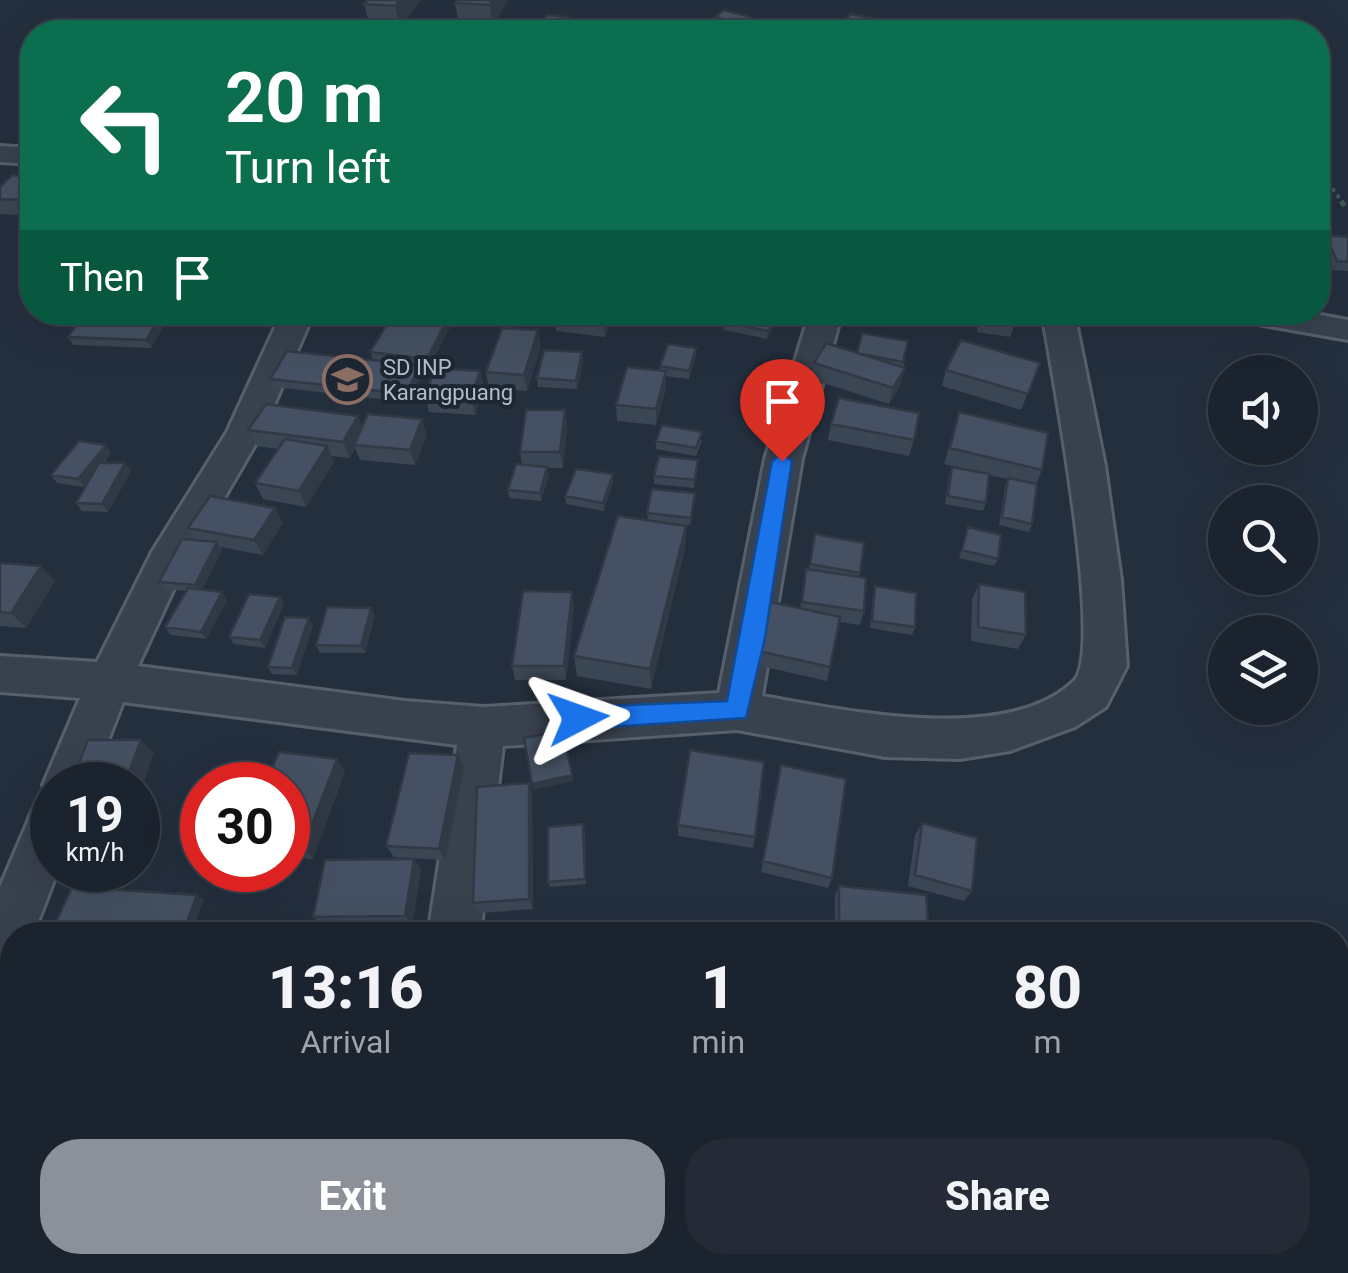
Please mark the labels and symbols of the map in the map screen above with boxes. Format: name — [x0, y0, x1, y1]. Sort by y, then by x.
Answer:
school or university icon: SD INP Karangpuang — [322, 354, 374, 406]
place label: SD INP Karangpuang — [383, 355, 513, 405]
pin — [740, 359, 825, 462]
position arrow — [526, 666, 630, 770]
speed limit sign: 30 — [180, 762, 310, 892]

